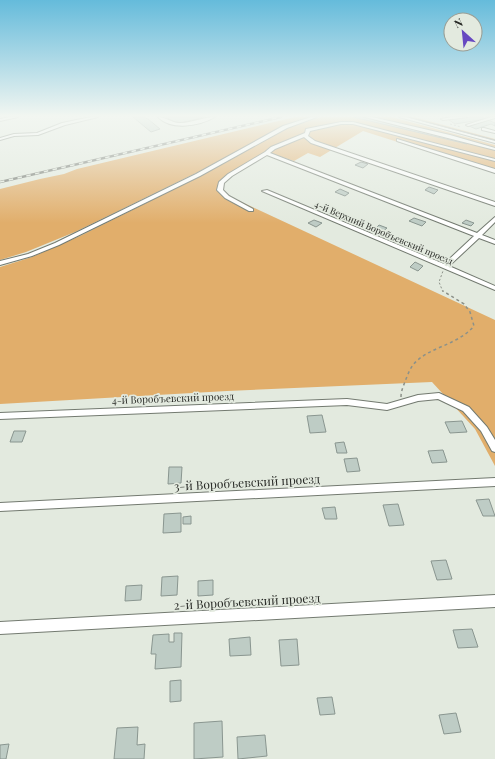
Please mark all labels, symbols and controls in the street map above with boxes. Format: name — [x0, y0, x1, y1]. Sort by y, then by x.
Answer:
north arrow — [443, 12, 483, 52]
text: N — [451, 14, 465, 31]
street label: 4-й Верхний Воробъевский проезд — [313, 197, 455, 267]
street label: 4-й Воробъевский проезд — [112, 389, 235, 407]
street label: 3-й Воробъевский проезд — [173, 470, 321, 494]
street label: 2-й Воробъевский проезд — [173, 589, 321, 613]

